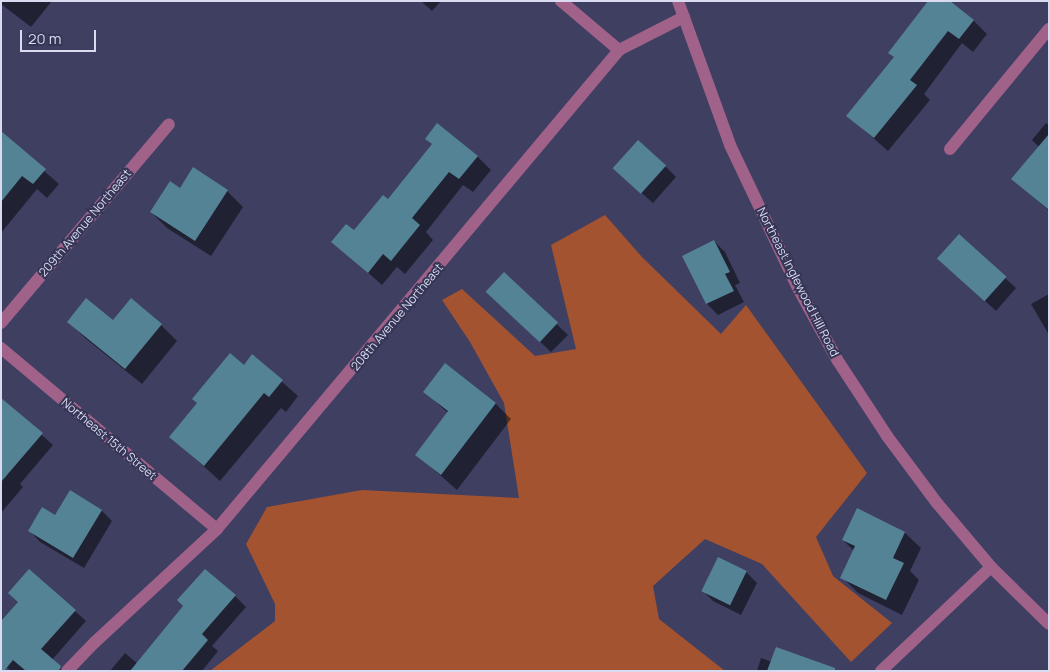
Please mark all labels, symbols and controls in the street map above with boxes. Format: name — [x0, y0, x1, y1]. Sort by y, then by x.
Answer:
scale bar — [22, 20, 99, 52]
text: 20 m — [28, 28, 61, 49]
street label: 209th Avenue Northeast — [36, 166, 134, 280]
street label: Northeast Inglewood Hill Road — [754, 205, 842, 359]
street label: 208th Avenue Northeast — [348, 261, 446, 373]
street label: Northeast 15th Street — [58, 395, 160, 483]

